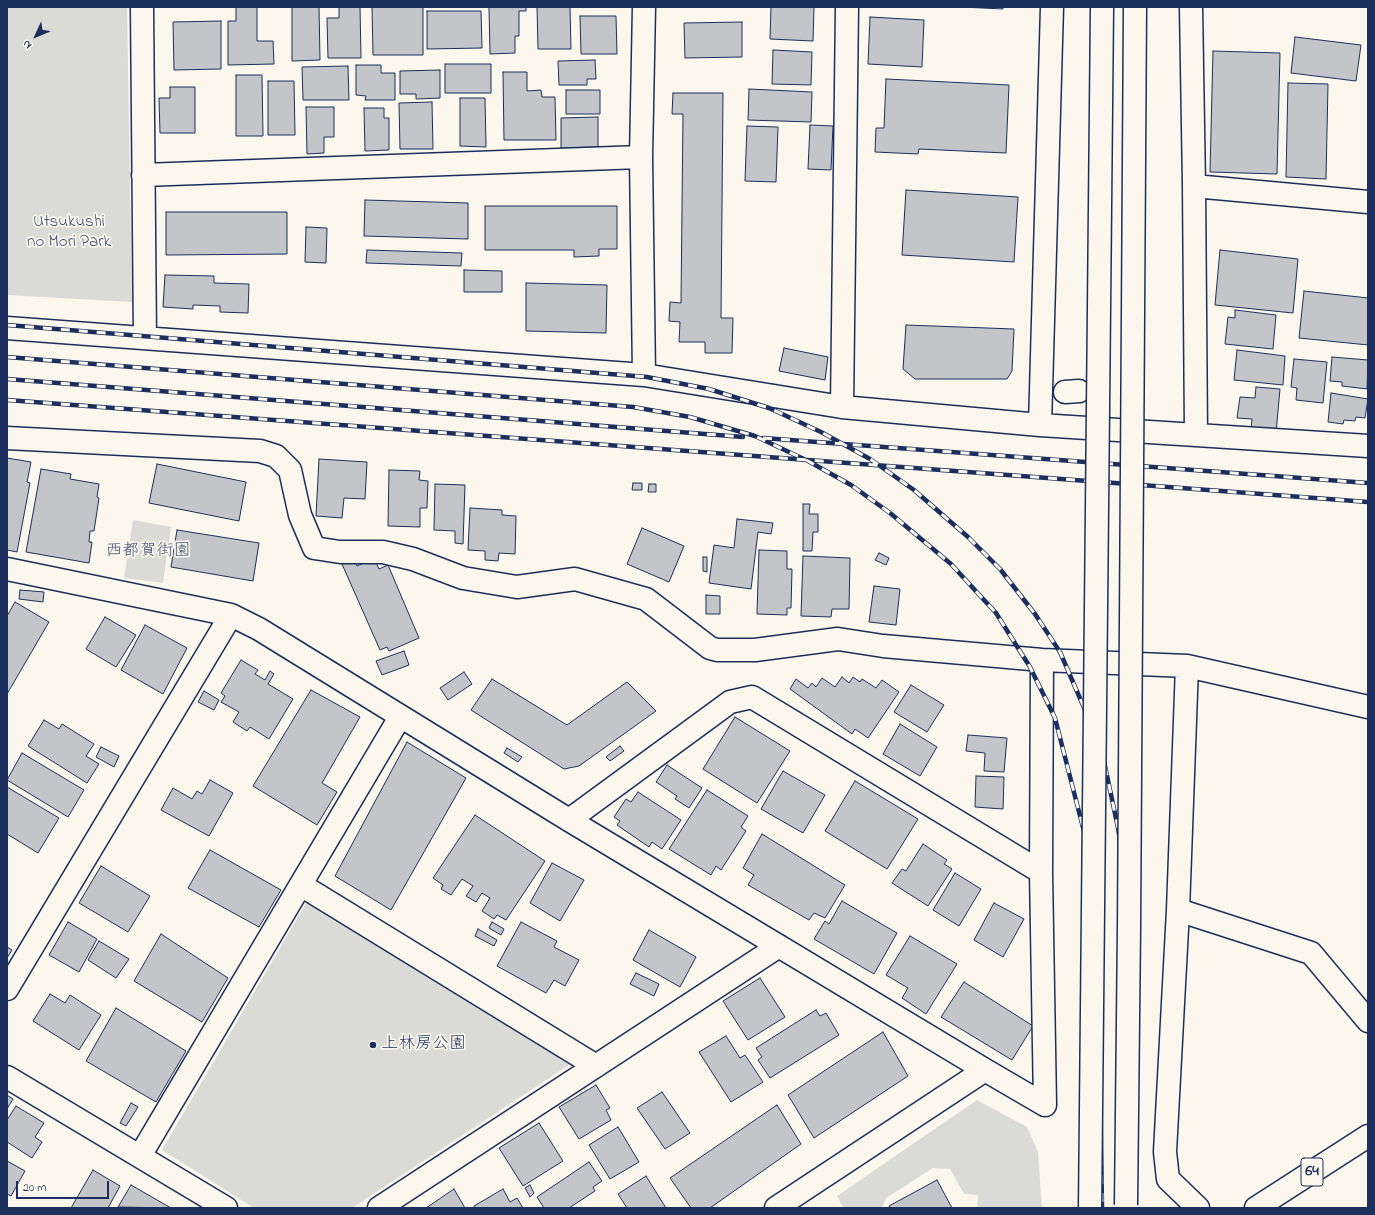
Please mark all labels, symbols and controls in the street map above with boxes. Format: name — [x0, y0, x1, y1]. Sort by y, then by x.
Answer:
north arrow — [16, 16, 56, 56]
text: N — [19, 36, 36, 53]
park label: Utsukushi no Mori Park — [27, 213, 111, 253]
park label: 西都賀街園 — [106, 542, 190, 562]
place label: 上林房公園 — [381, 1035, 466, 1055]
marker: 上林房公園 — [368, 1040, 378, 1050]
road number: 64 — [1301, 1158, 1323, 1186]
scale bar — [18, 1173, 111, 1199]
text: 20 m — [23, 1179, 46, 1197]

